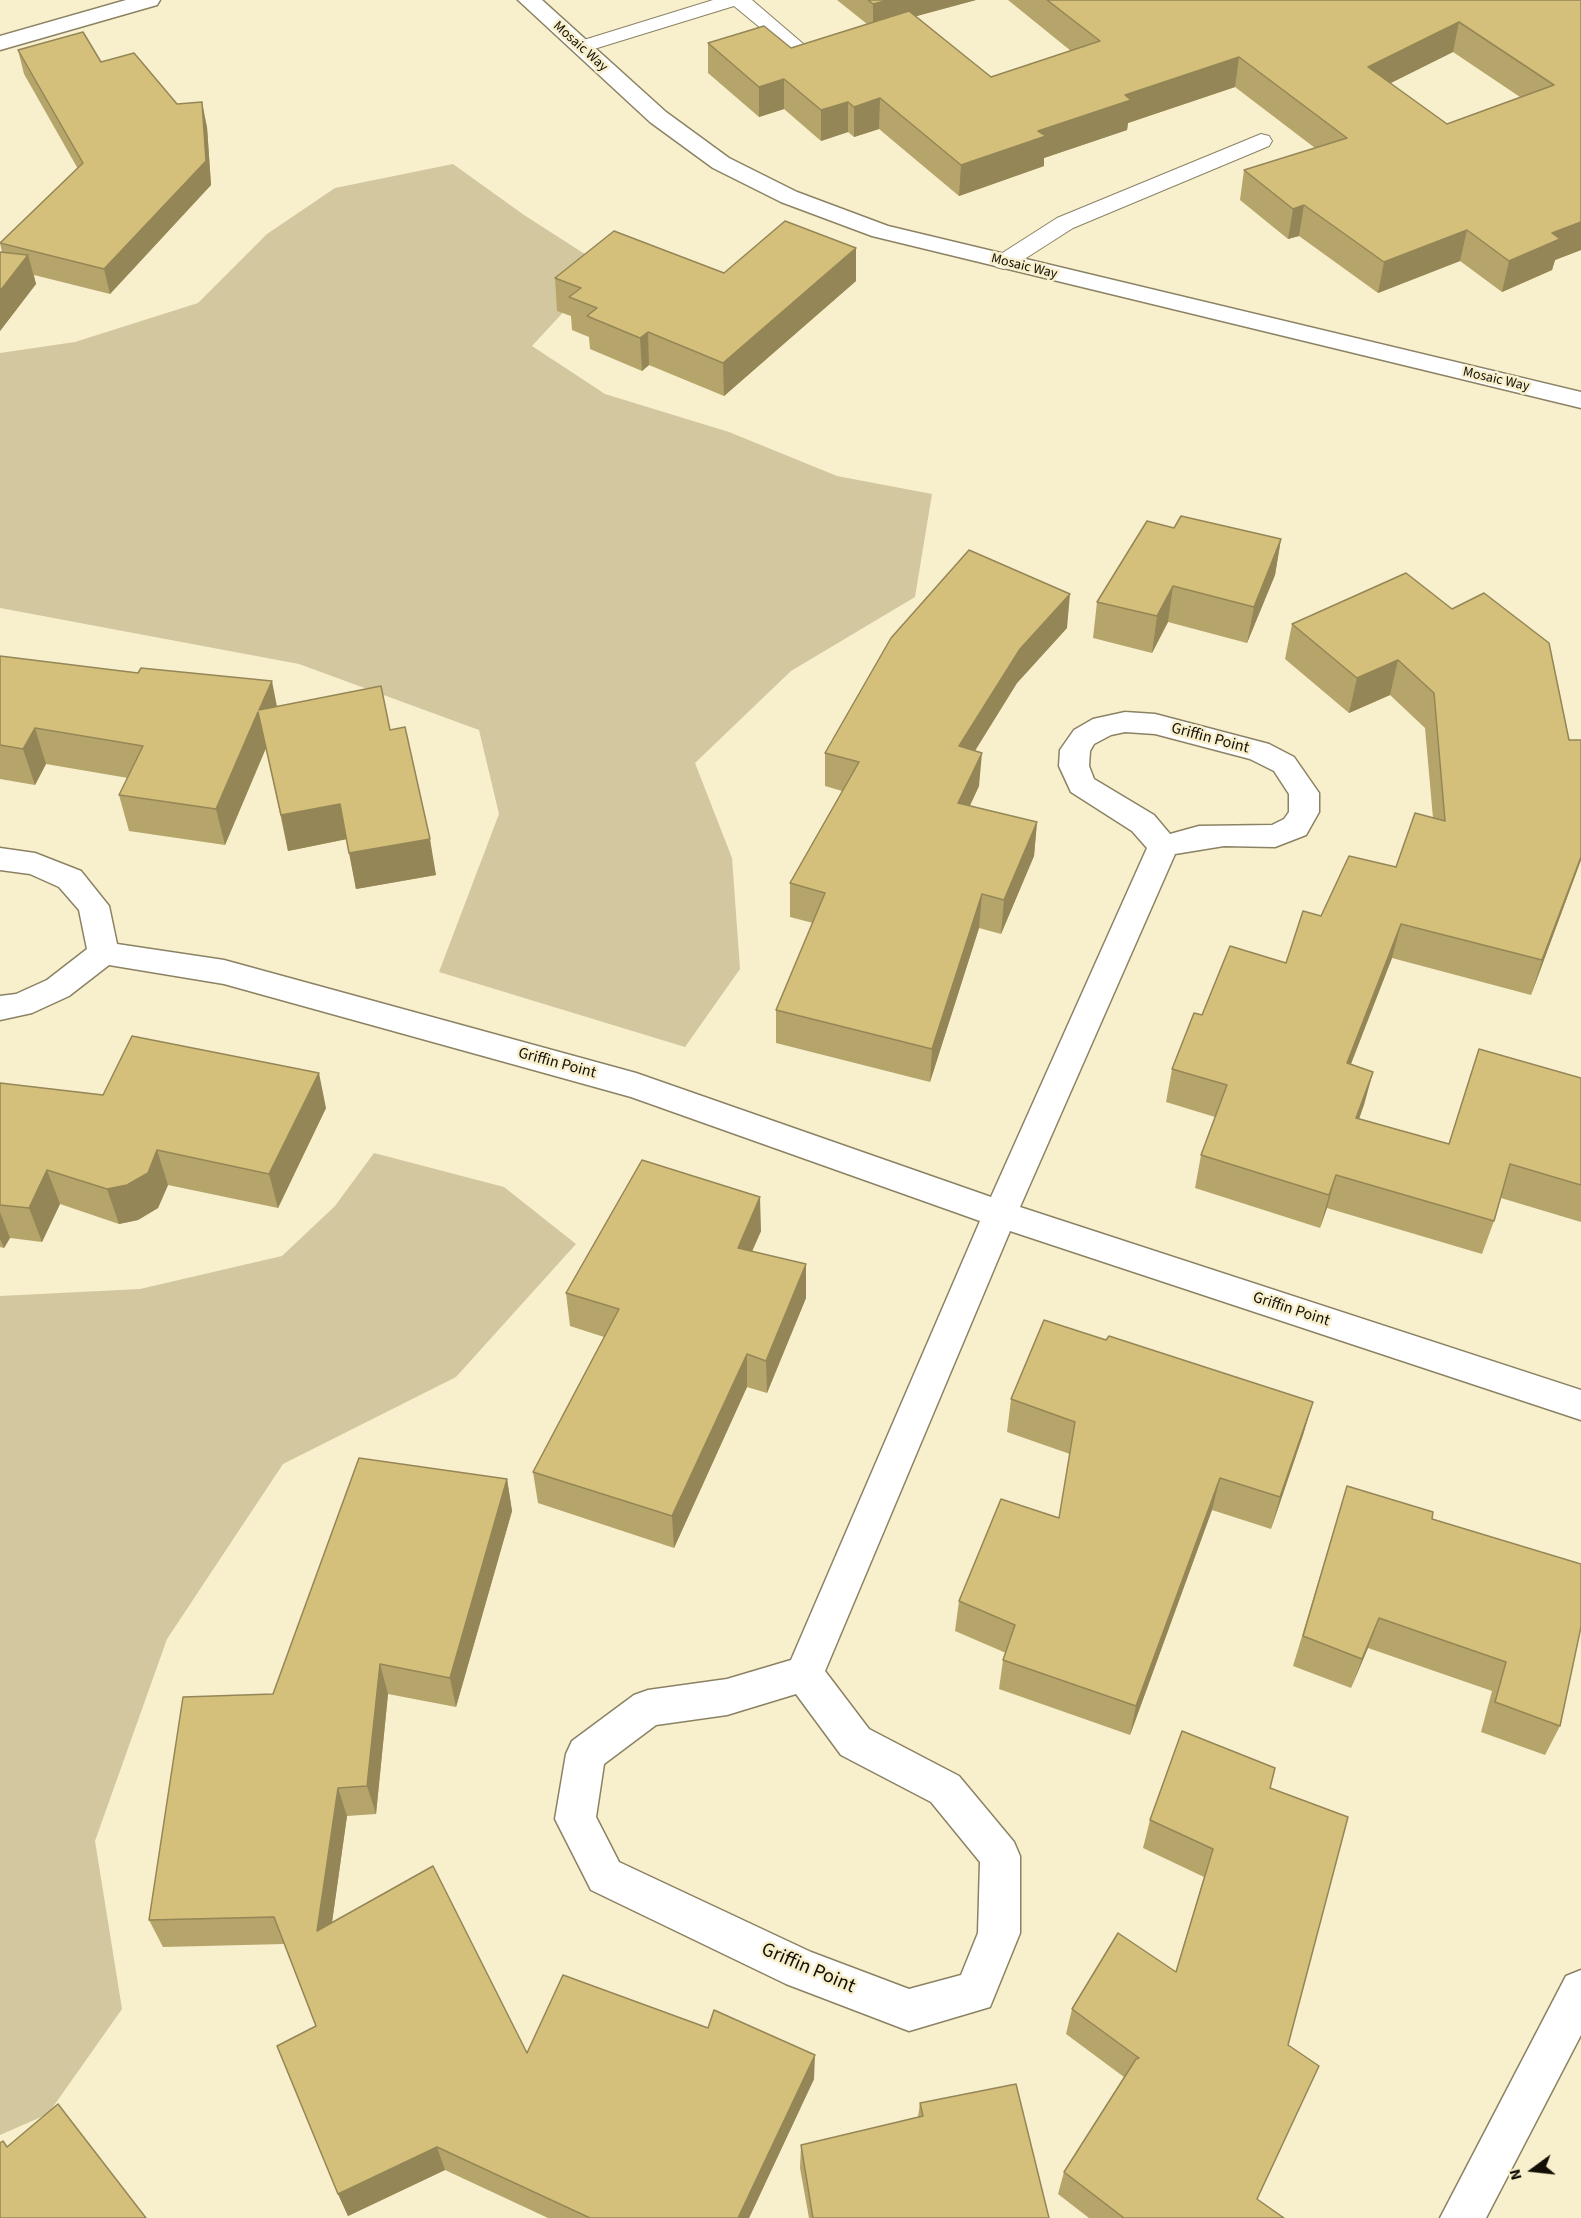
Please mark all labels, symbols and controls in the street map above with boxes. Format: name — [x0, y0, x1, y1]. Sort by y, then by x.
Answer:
street label: Mosaic Way — [549, 18, 611, 76]
street label: Mosaic Way — [989, 251, 1059, 283]
street label: Mosaic Way — [1461, 364, 1531, 396]
street label: Griffin Point — [1169, 719, 1251, 759]
street label: Griffin Point — [516, 1044, 598, 1084]
street label: Griffin Point — [1250, 1289, 1332, 1331]
street label: Griffin Point — [757, 1938, 859, 2000]
north arrow — [1503, 2140, 1563, 2200]
text: N — [1504, 2167, 1528, 2183]

